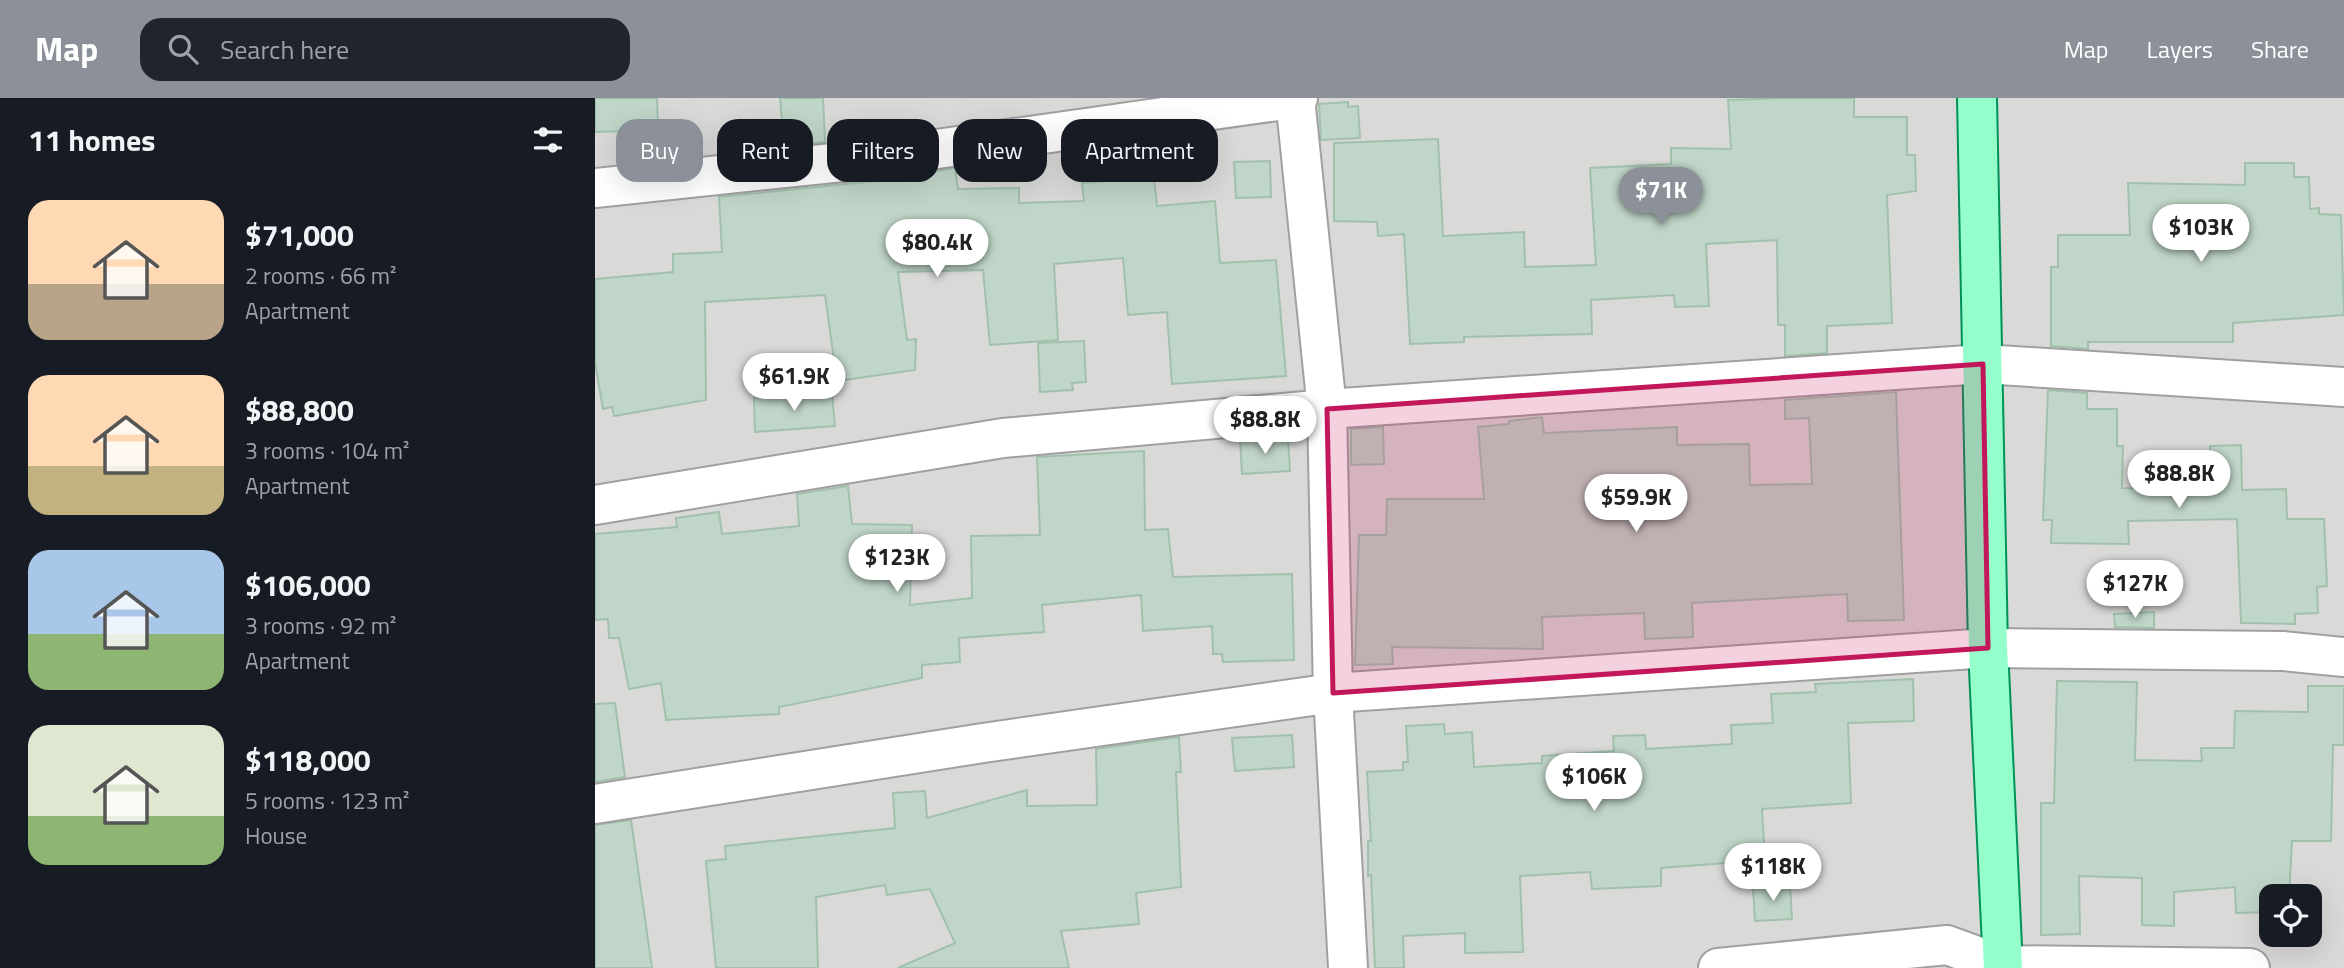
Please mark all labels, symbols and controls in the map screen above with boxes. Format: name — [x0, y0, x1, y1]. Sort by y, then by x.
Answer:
search box — [140, 18, 630, 81]
text: Map — [35, 24, 98, 74]
icon: search — [164, 30, 202, 68]
text: Search here — [220, 30, 349, 69]
text: Map — [2064, 31, 2109, 67]
text: Layers — [2147, 31, 2213, 67]
text: Share — [2251, 31, 2309, 67]
text: 11 homes — [28, 117, 155, 163]
chip: Buy — [616, 119, 703, 182]
chip: Rent — [717, 119, 813, 182]
chip: Filters — [827, 119, 939, 182]
chip: New — [953, 119, 1047, 182]
chip: Apartment — [1061, 119, 1218, 182]
icon: filters — [529, 121, 567, 159]
pin: $71K — [1620, 167, 1702, 227]
text: $71K — [1635, 172, 1687, 207]
pin: $103K — [2152, 204, 2250, 264]
text: $103K — [2168, 209, 2234, 244]
text: $71,000 — [245, 212, 354, 258]
pin: $80.4K — [880, 220, 994, 279]
text: $80.4K — [901, 224, 973, 259]
icon: home — [84, 228, 168, 312]
text: 2 rooms · 66 m² — [245, 258, 396, 293]
text: Apartment — [245, 293, 350, 328]
pin: $61.9K — [737, 354, 851, 413]
text: $61.9K — [758, 358, 830, 393]
text: $88,800 — [245, 387, 354, 433]
pin: $88.8K — [1208, 396, 1322, 456]
text: $88.8K — [1229, 401, 1301, 436]
icon: home — [84, 403, 168, 487]
text: 3 rooms · 104 m² — [245, 433, 409, 468]
pin: $88.8K — [2122, 450, 2236, 510]
text: $88.8K — [2143, 455, 2215, 490]
text: Apartment — [245, 468, 350, 503]
pin: $59.9K — [1579, 474, 1693, 534]
text: $59.9K — [1600, 479, 1672, 514]
pin: $123K — [848, 534, 946, 594]
text: $123K — [864, 539, 930, 574]
pin: $127K — [2086, 560, 2184, 620]
text: $106,000 — [245, 562, 371, 608]
text: $127K — [2102, 565, 2168, 600]
icon: home — [84, 578, 168, 662]
text: 3 rooms · 92 m² — [245, 608, 396, 643]
text: Apartment — [245, 643, 350, 678]
text: $118,000 — [245, 737, 371, 783]
icon: home — [84, 753, 168, 837]
pin: $106K — [1545, 754, 1643, 813]
text: $106K — [1561, 758, 1627, 793]
text: 5 rooms · 123 m² — [245, 783, 409, 818]
text: House — [245, 818, 307, 853]
pin: $118K — [1724, 844, 1822, 903]
text: $118K — [1740, 848, 1806, 883]
map controls — [2259, 884, 2322, 947]
button: locate — [2259, 884, 2322, 947]

